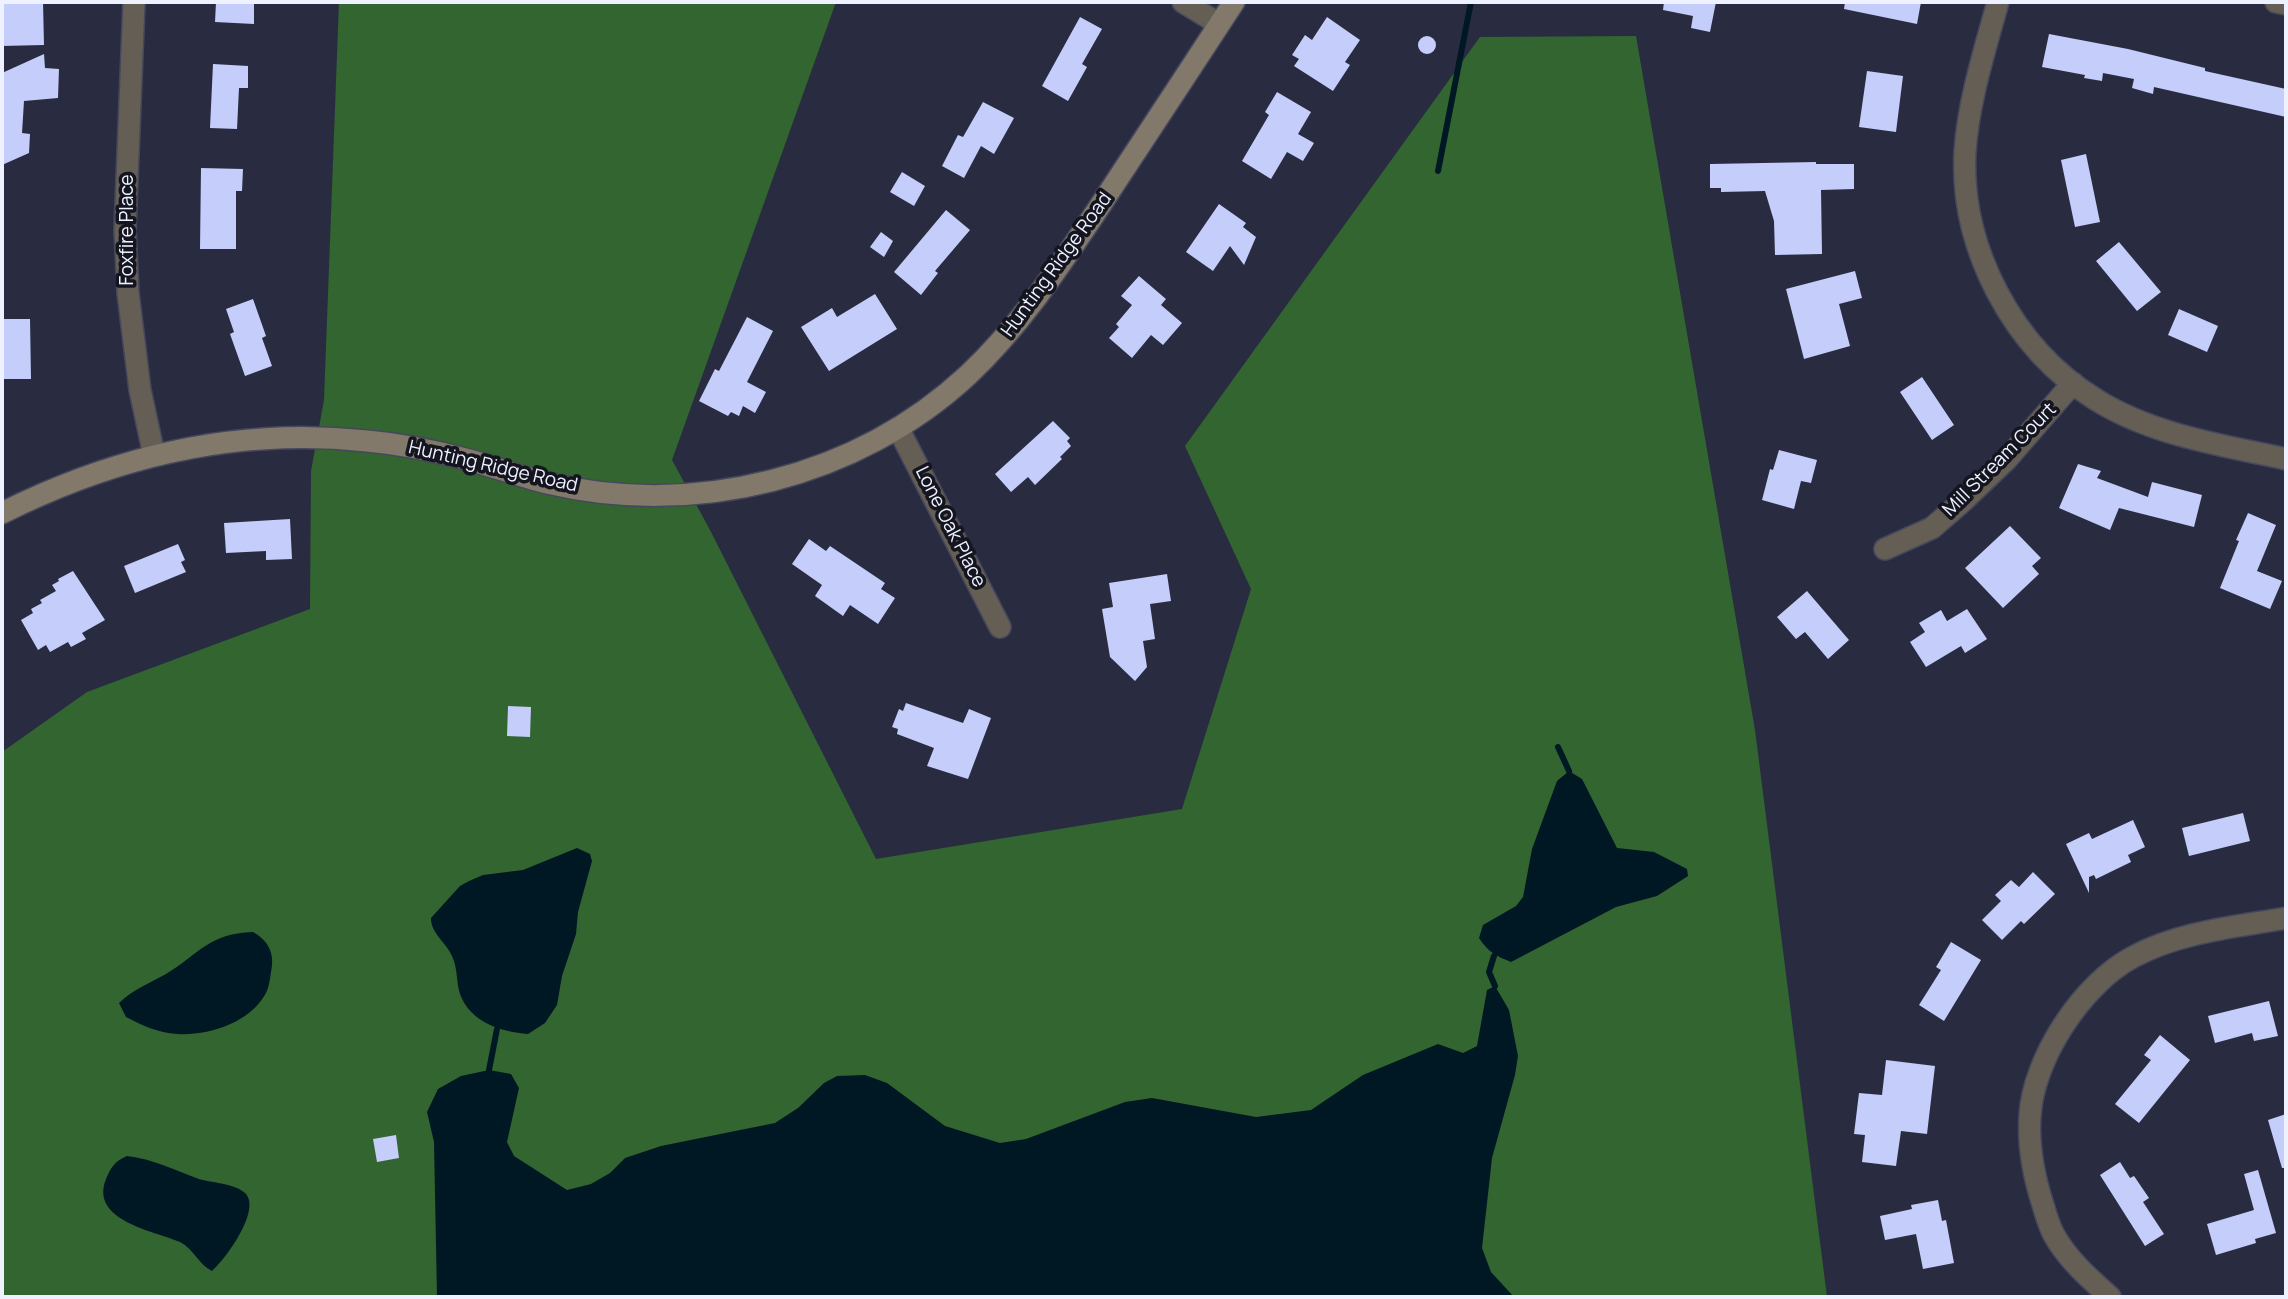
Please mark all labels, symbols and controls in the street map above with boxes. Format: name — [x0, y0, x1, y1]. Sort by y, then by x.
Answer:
street label: Foxfire Place — [117, 174, 139, 286]
street label: Hunting Ridge Road — [997, 188, 1117, 342]
street label: Mill Stream Court — [1939, 399, 2061, 521]
street label: Hunting Ridge Road — [406, 436, 580, 498]
street label: Lone Oak Place — [910, 463, 990, 591]

